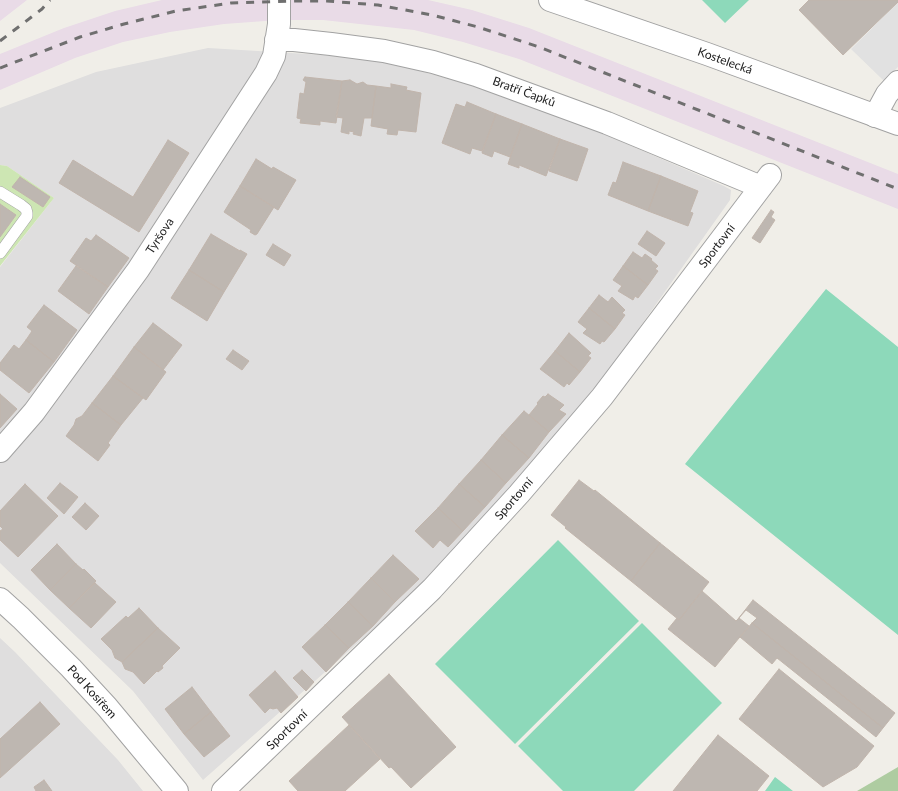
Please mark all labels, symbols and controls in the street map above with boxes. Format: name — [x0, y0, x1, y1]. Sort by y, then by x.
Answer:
street label: Kostelecká — [696, 44, 754, 78]
street label: Bratří Čapků — [491, 74, 557, 110]
street label: Tyršova — [143, 215, 177, 257]
street label: Sportovní — [696, 221, 738, 271]
street label: Sportovní — [492, 475, 536, 523]
street label: Pod Kosířem — [64, 662, 120, 722]
street label: Sportovní — [264, 707, 310, 753]

